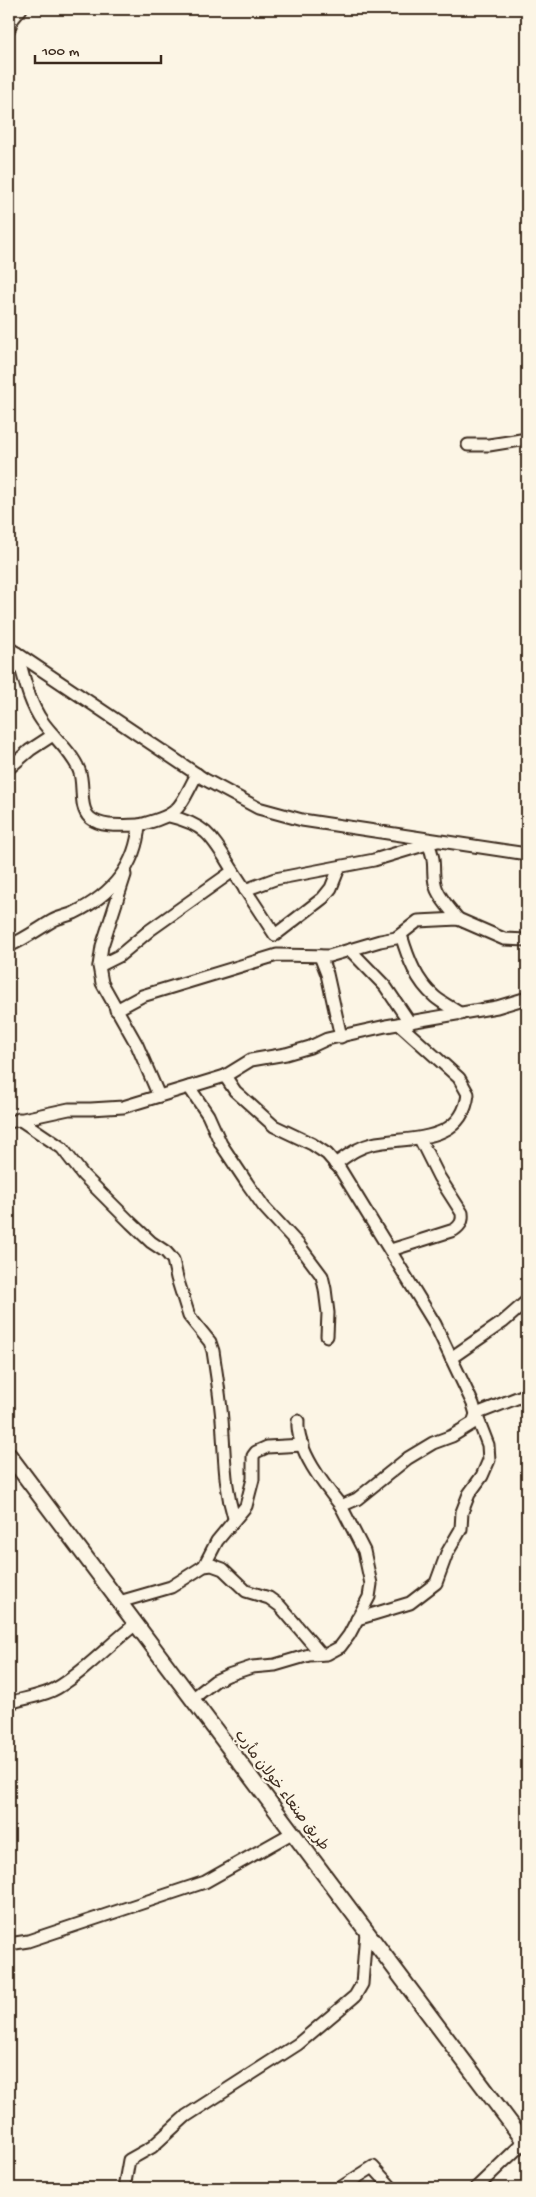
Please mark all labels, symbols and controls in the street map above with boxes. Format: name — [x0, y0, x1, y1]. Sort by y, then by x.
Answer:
scale bar — [35, 32, 161, 64]
text: 100 m — [41, 43, 80, 61]
street label: طريق صنعاء خولان مأرب — [230, 1726, 334, 1855]

